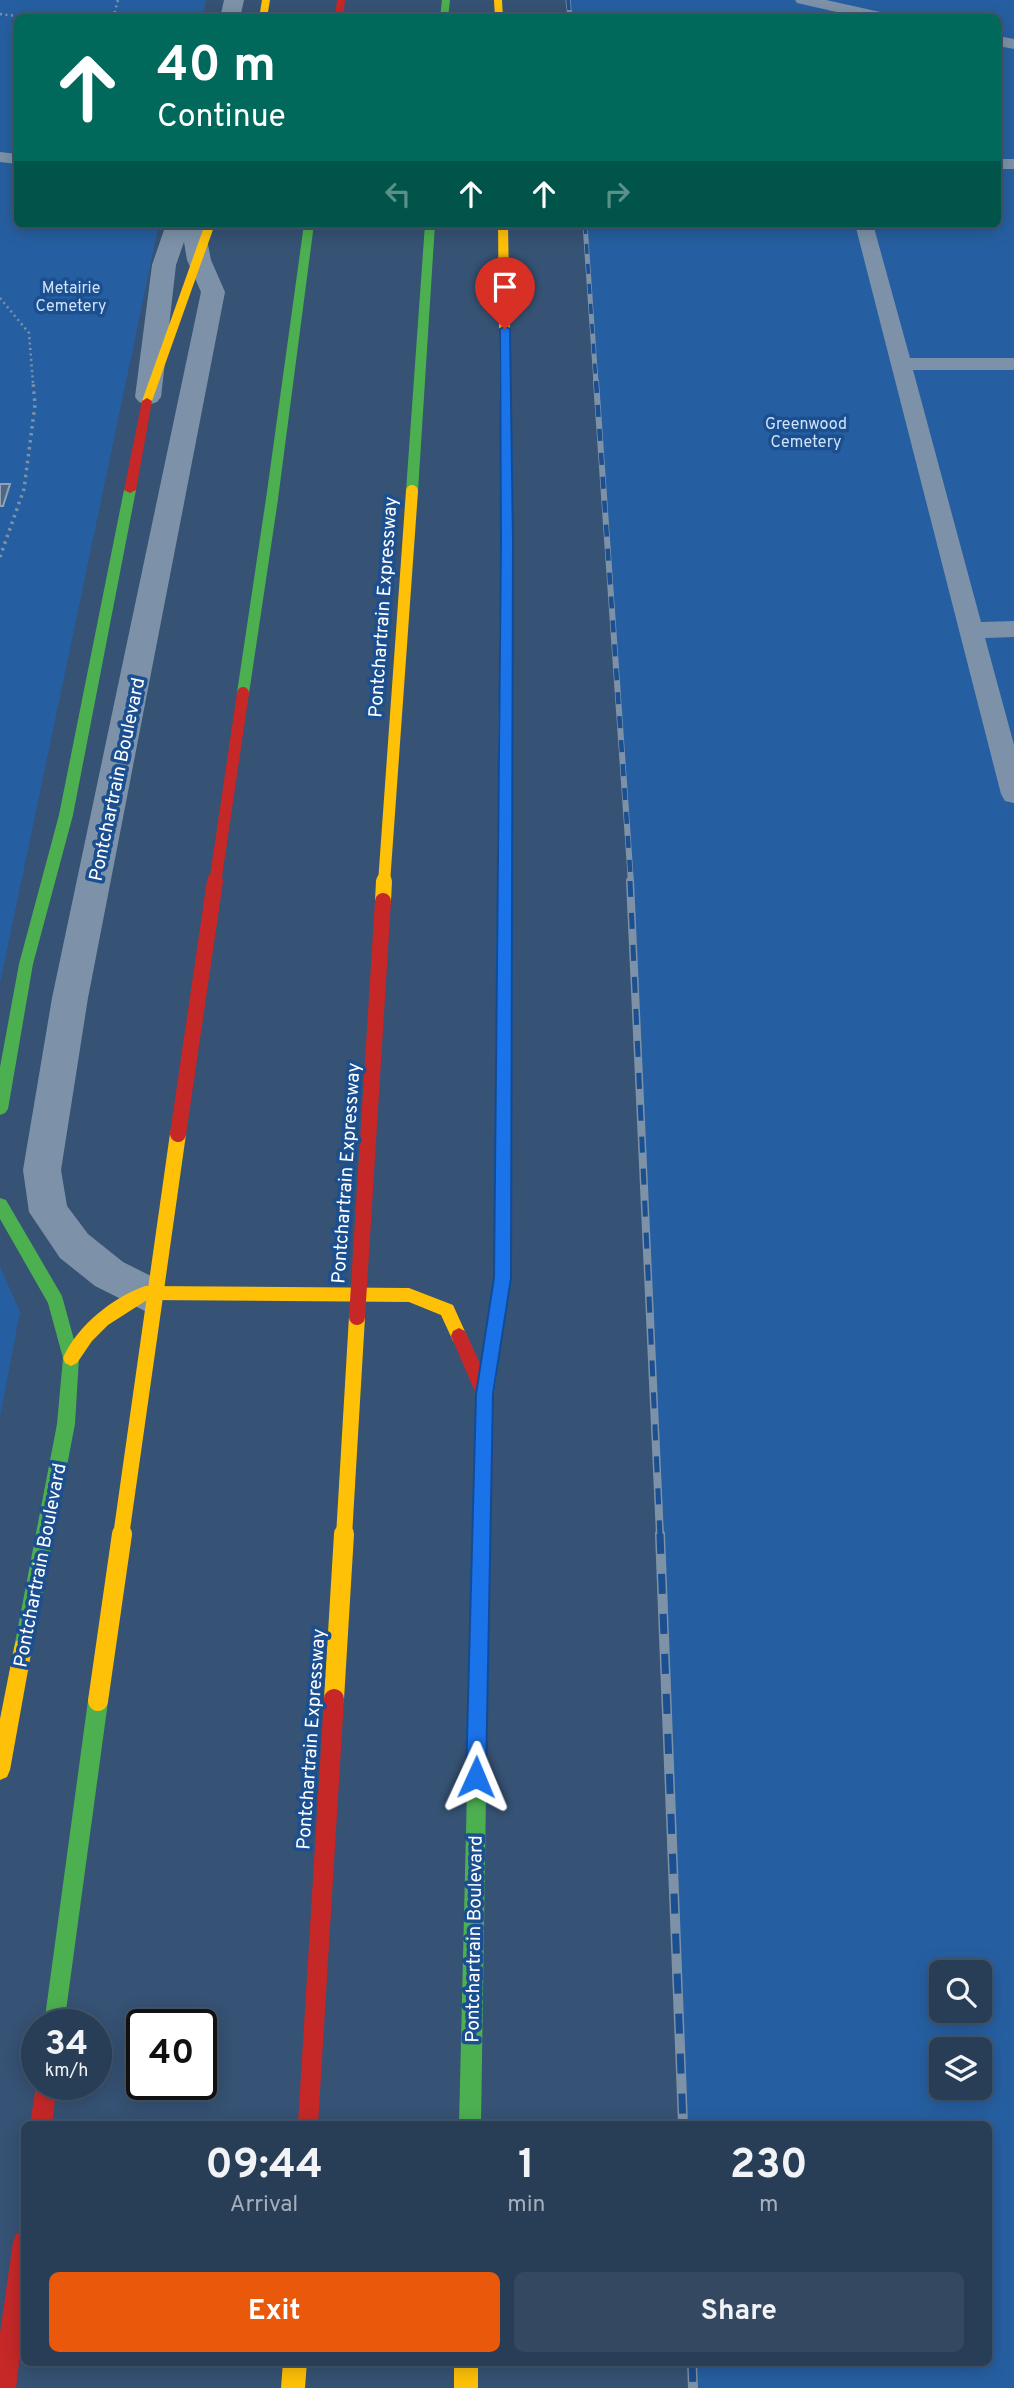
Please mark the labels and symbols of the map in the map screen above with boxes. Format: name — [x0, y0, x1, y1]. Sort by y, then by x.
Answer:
pin — [475, 257, 535, 329]
park label: Metairie Cemetery — [36, 279, 106, 317]
park label: Greenwood Cemetery — [765, 415, 847, 453]
street label: Pontchartrain Expressway — [364, 496, 404, 718]
street label: Pontchartrain Boulevard — [85, 675, 151, 883]
street label: Pontchartrain Expressway — [327, 1062, 367, 1284]
street label: Pontchartrain Boulevard — [9, 1461, 73, 1670]
street label: Pontchartrain Expressway — [292, 1628, 332, 1850]
position arrow — [439, 1740, 513, 1814]
street label: Pontchartrain Boulevard — [461, 1835, 489, 2043]
speed limit sign: 40 — [126, 2009, 217, 2100]

